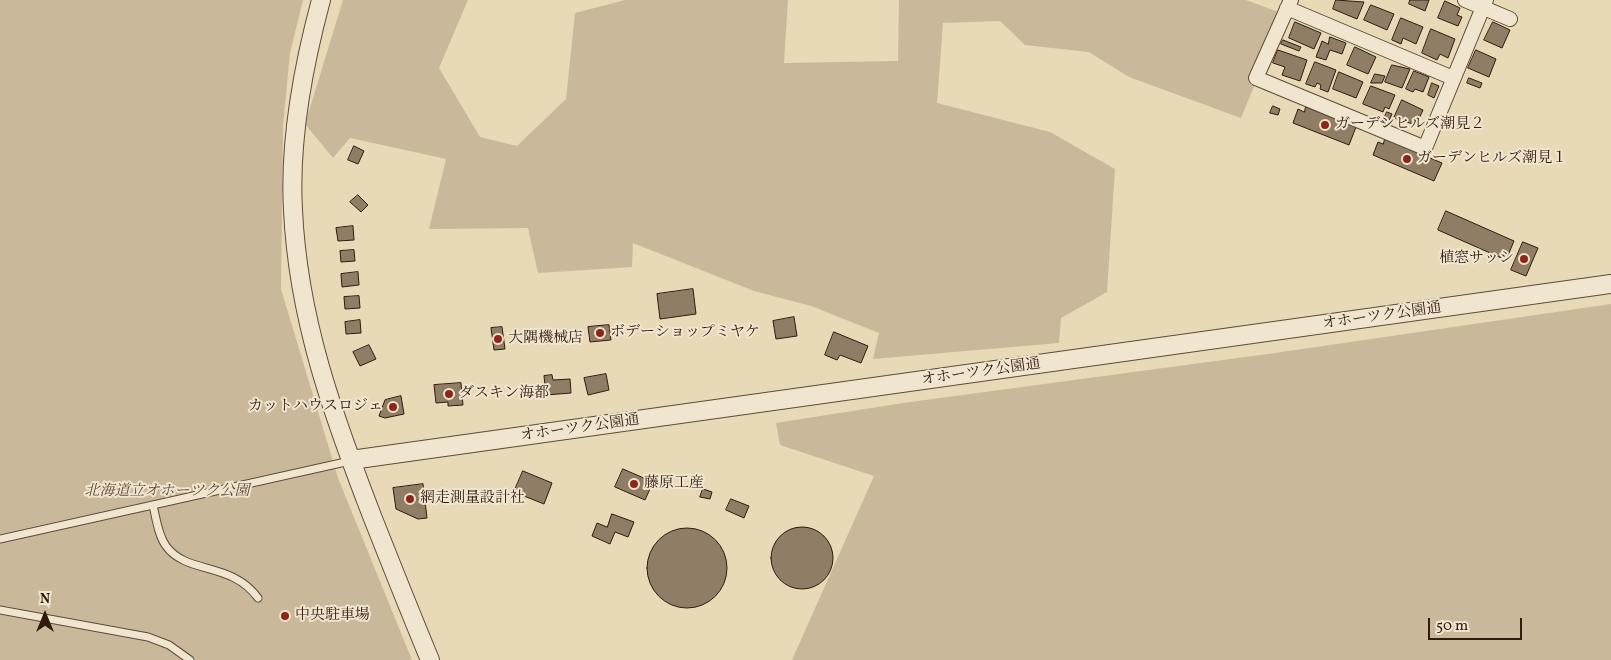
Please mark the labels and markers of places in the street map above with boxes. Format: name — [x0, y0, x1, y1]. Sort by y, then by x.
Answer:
place label: ガーデンヒルズ潮見２ — [1335, 116, 1485, 134]
marker: ガーデンヒルズ潮見２ — [1319, 119, 1331, 131]
place label: ガーデンヒルズ潮見１ — [1417, 150, 1567, 168]
marker: ガーデンヒルズ潮見１ — [1401, 153, 1413, 165]
place label: 植窓サッシ — [1439, 250, 1514, 268]
marker: 植窓サッシ — [1518, 253, 1530, 265]
place label: ボデーショップミヤケ — [610, 324, 760, 342]
marker: ボデーショップミヤケ — [594, 327, 606, 339]
place label: 大隅機械店 — [508, 330, 583, 348]
marker: 大隅機械店 — [492, 333, 504, 345]
place label: ダスキン海都 — [459, 385, 549, 403]
marker: ダスキン海都 — [443, 388, 455, 400]
place label: カットハウスロジェ — [248, 398, 383, 416]
marker: カットハウスロジェ — [387, 401, 399, 413]
place label: 藤原工産 — [644, 475, 704, 493]
marker: 藤原工産 — [628, 478, 640, 490]
place label: 網走測量設計社 — [420, 490, 525, 508]
marker: 網走測量設計社 — [404, 493, 416, 505]
place label: 中央駐車場 — [295, 607, 370, 625]
marker: 中央駐車場 — [279, 610, 291, 622]

